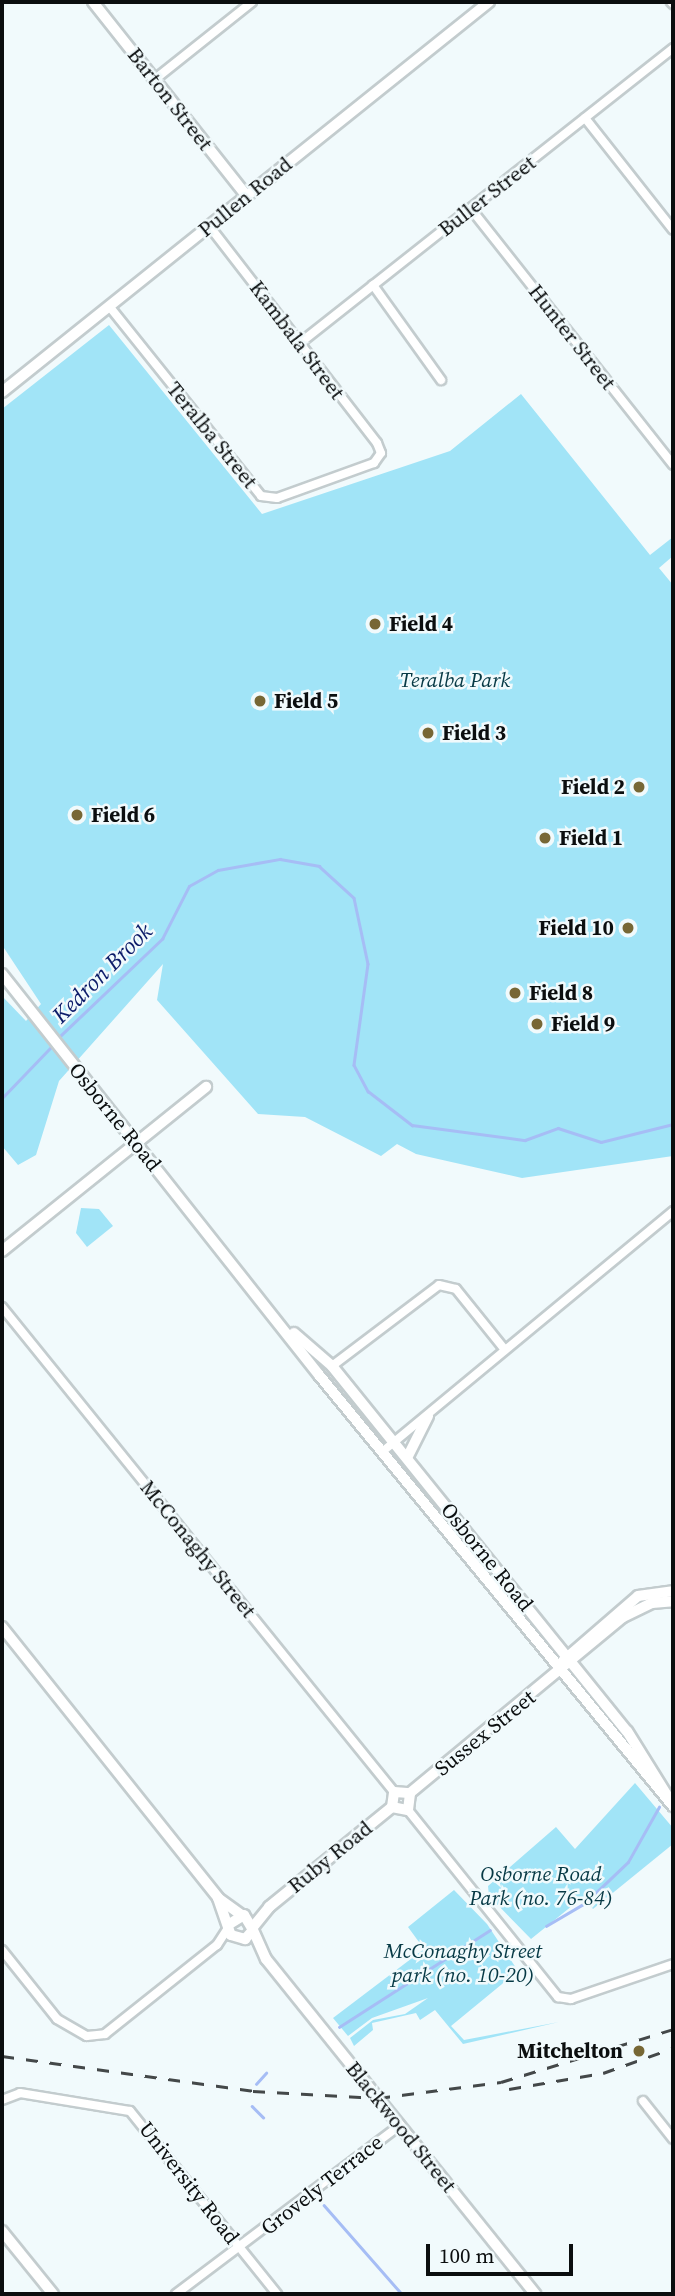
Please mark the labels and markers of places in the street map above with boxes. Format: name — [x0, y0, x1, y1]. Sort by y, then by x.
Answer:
place label: Field 4 — [389, 611, 453, 637]
marker: Field 4 — [367, 616, 383, 632]
place label: Field 5 — [274, 688, 338, 714]
marker: Field 5 — [252, 693, 268, 709]
place label: Field 3 — [442, 720, 506, 746]
marker: Field 3 — [420, 725, 436, 741]
place label: Field 2 — [561, 774, 625, 800]
marker: Field 2 — [631, 779, 647, 795]
place label: Field 6 — [91, 802, 155, 828]
marker: Field 6 — [69, 807, 85, 823]
place label: Field 1 — [559, 825, 623, 851]
marker: Field 1 — [537, 830, 553, 846]
place label: Field 10 — [539, 915, 614, 941]
marker: Field 10 — [620, 920, 636, 936]
place label: Field 8 — [529, 980, 593, 1006]
marker: Field 8 — [507, 985, 523, 1001]
place label: Field 9 — [551, 1011, 615, 1037]
marker: Field 9 — [529, 1016, 545, 1032]
place label: Mitchelton — [517, 2038, 623, 2064]
marker: Mitchelton — [629, 2041, 649, 2061]

